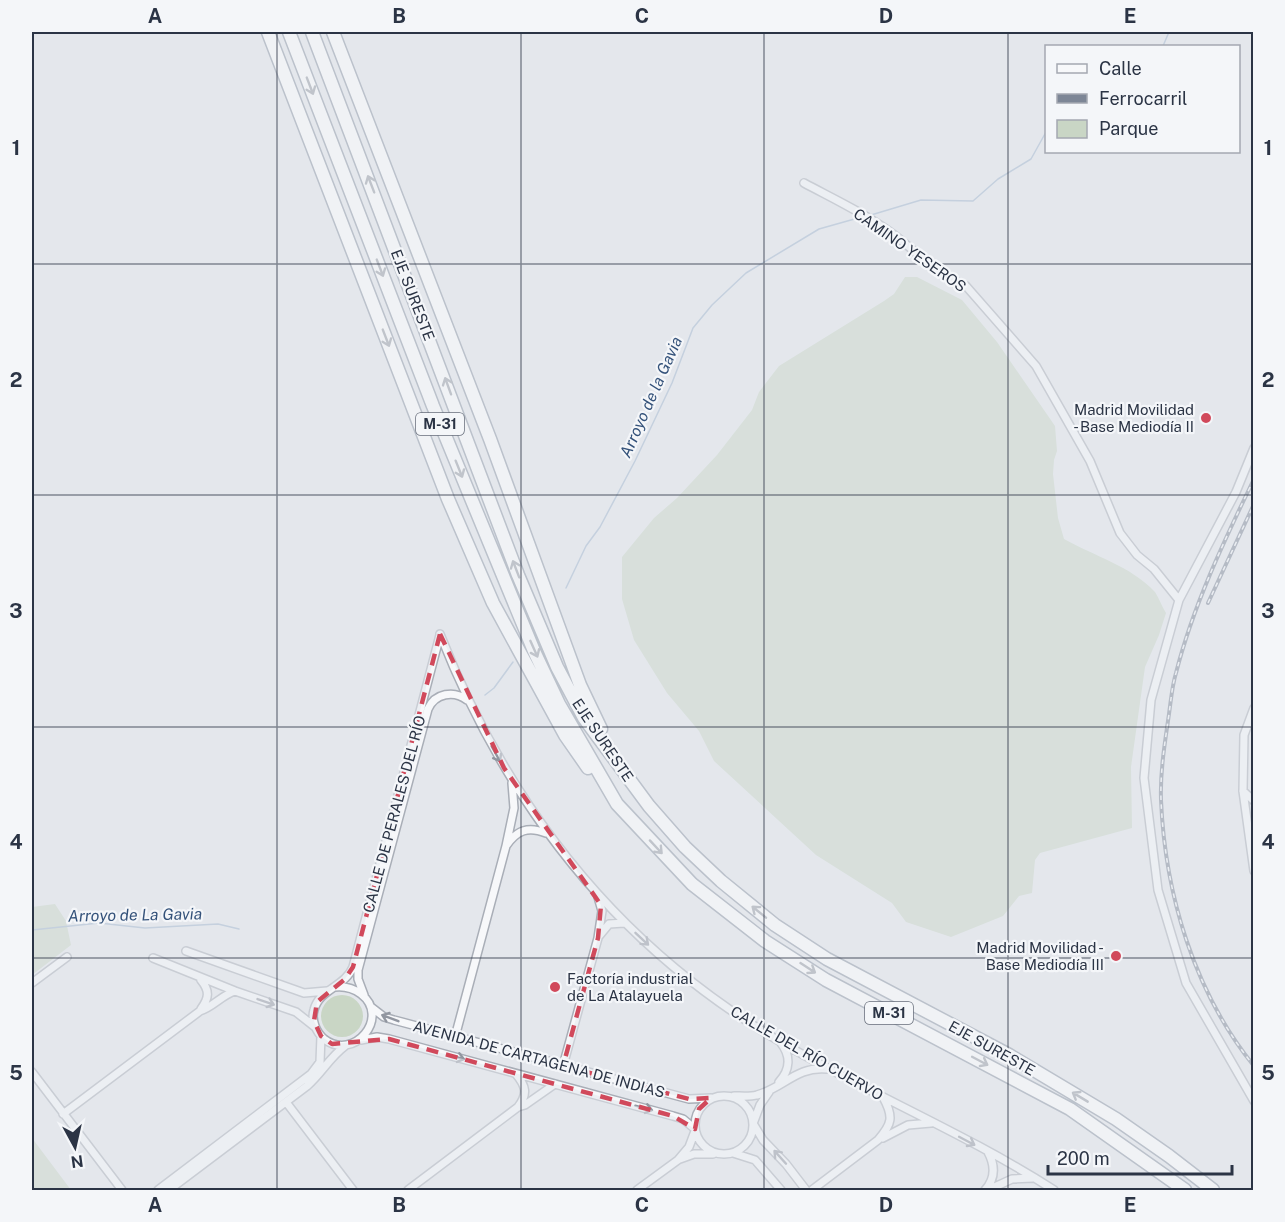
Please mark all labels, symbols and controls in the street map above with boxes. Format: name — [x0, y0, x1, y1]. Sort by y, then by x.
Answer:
text: A — [148, 4, 162, 28]
text: B — [392, 4, 406, 28]
text: C — [635, 4, 649, 28]
text: D — [879, 4, 893, 28]
text: E — [1124, 4, 1136, 28]
legend — [1045, 45, 1240, 153]
text: Calle — [1099, 58, 1142, 79]
one-way arrow — [305, 76, 316, 95]
text: Ferrocarril — [1099, 88, 1187, 109]
text: Parque — [1099, 118, 1159, 139]
text: 1 — [12, 136, 20, 160]
text: 1 — [1264, 136, 1272, 160]
one-way arrow — [364, 175, 375, 194]
street label: CAMINO YESEROS — [851, 205, 969, 295]
street label: EJE SURESTE — [388, 247, 438, 343]
one-way arrow — [375, 258, 386, 277]
one-way arrow — [382, 328, 393, 347]
water label: Arroyo de la Gavia — [616, 334, 686, 460]
text: 2 — [10, 368, 22, 392]
text: 2 — [1262, 368, 1274, 392]
one-way arrow — [441, 377, 452, 396]
place label: Madrid Movilidad - Base Mediodía II — [1073, 401, 1194, 435]
marker: Madrid Movilidad - Base Mediodía II — [1199, 411, 1213, 425]
road number: M-31 — [416, 413, 464, 435]
one-way arrow — [454, 460, 465, 478]
one-way arrow — [509, 560, 520, 579]
text: 3 — [9, 599, 23, 623]
text: 3 — [1261, 599, 1275, 623]
one-way arrow — [528, 640, 540, 658]
street label: EJE SURESTE — [569, 695, 637, 785]
street label: CALLE DE PERALES DEL RÍO — [359, 714, 429, 914]
one-way arrow — [491, 744, 502, 762]
text: 4 — [9, 830, 23, 854]
text: 4 — [1261, 830, 1275, 854]
one-way arrow — [649, 840, 663, 855]
water label: Arroyo de La Gavia — [68, 904, 202, 926]
one-way arrow — [751, 906, 767, 919]
one-way arrow — [634, 932, 649, 947]
place label: Madrid Movilidad - Base Mediodía III — [976, 939, 1104, 973]
marker: Madrid Movilidad - Base Mediodía III — [1109, 949, 1123, 963]
one-way arrow — [799, 962, 816, 974]
place label: Factoría industrial de La Atalayuela — [567, 970, 693, 1004]
marker: Factoría industrial de La Atalayuela — [548, 980, 562, 994]
one-way arrow — [256, 997, 275, 1008]
street label: CALLE DEL RÍO CUERVO — [728, 1002, 886, 1104]
road number: M-31 — [865, 1002, 913, 1024]
one-way arrow — [382, 1012, 400, 1023]
street label: AVENIDA DE CARTAGENA DE INDIAS — [411, 1017, 667, 1101]
street label: EJE SURESTE — [946, 1017, 1038, 1079]
one-way arrow — [446, 1052, 465, 1064]
one-way arrow — [971, 1055, 988, 1067]
text: 5 — [9, 1061, 23, 1085]
text: 5 — [1261, 1061, 1275, 1085]
one-way arrow — [1072, 1091, 1089, 1103]
one-way arrow — [634, 1103, 653, 1114]
north arrow — [45, 1117, 105, 1177]
one-way arrow — [958, 1135, 975, 1147]
scale bar — [1048, 1138, 1232, 1176]
text: 200 m — [1057, 1148, 1110, 1169]
one-way arrow — [773, 1150, 787, 1165]
text: N — [69, 1151, 85, 1172]
text: A — [148, 1193, 162, 1217]
text: B — [392, 1193, 406, 1217]
text: C — [635, 1193, 649, 1217]
text: D — [879, 1193, 893, 1217]
text: E — [1124, 1193, 1136, 1217]

